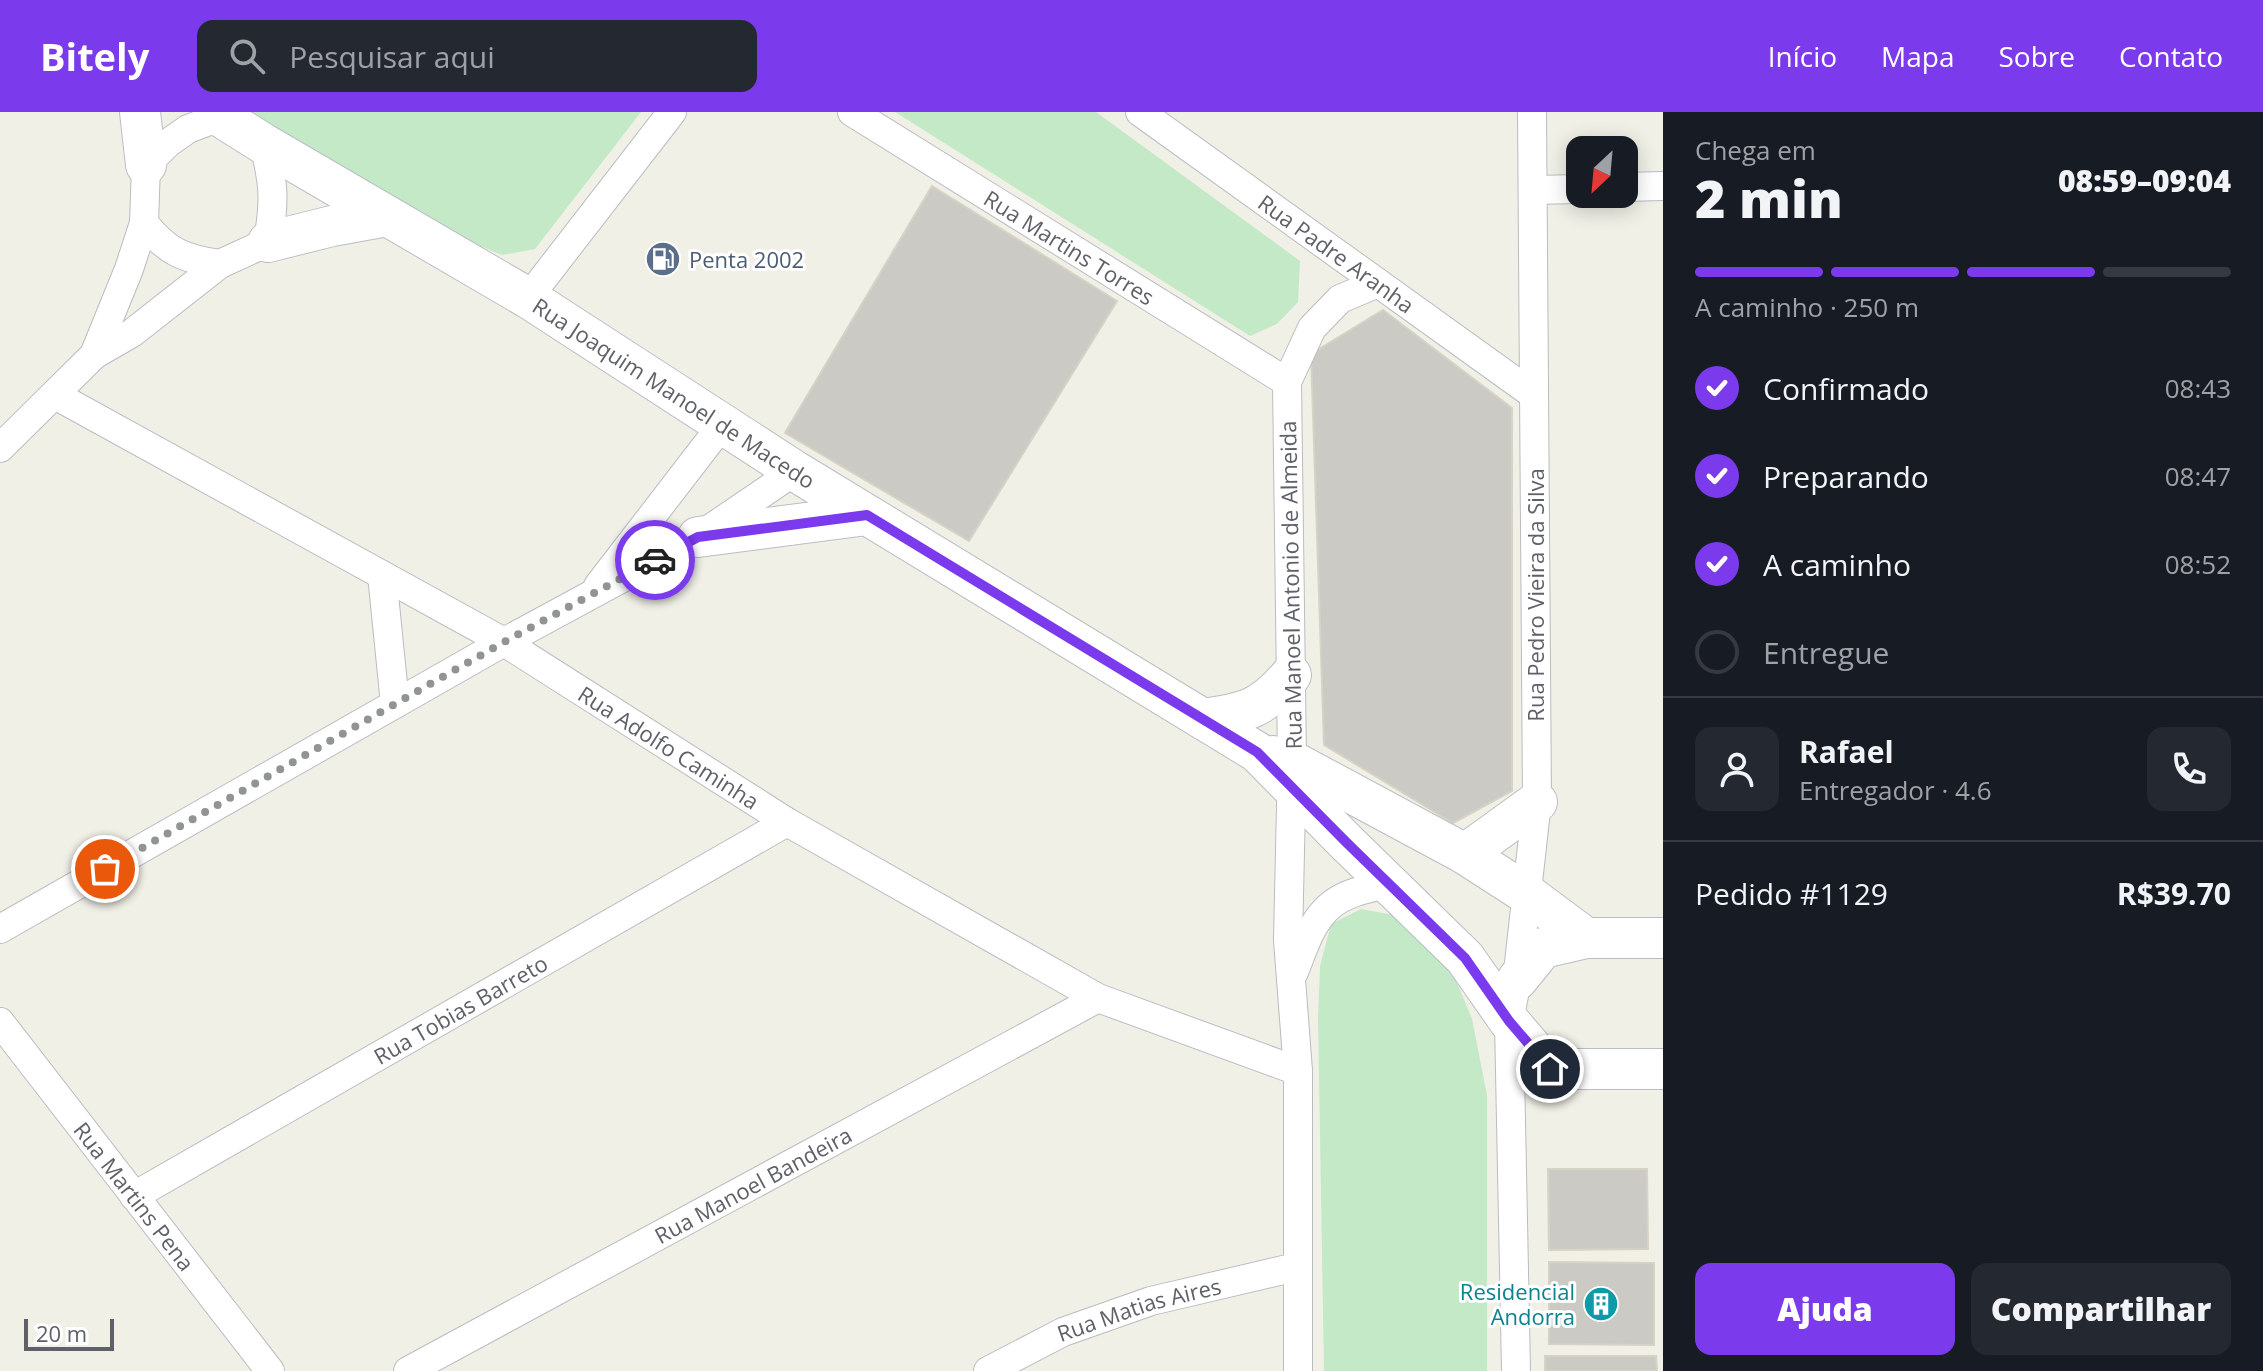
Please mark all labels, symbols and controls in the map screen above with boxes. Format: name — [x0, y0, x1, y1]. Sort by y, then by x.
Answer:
search box — [197, 20, 757, 92]
text: Bitely — [40, 30, 149, 82]
icon: search — [225, 34, 269, 78]
text: Pesquisar aqui — [289, 36, 495, 77]
text: Início — [1768, 37, 1837, 75]
text: Mapa — [1881, 37, 1954, 75]
text: Sobre — [1998, 37, 2075, 75]
text: Contato — [2119, 37, 2223, 75]
text: Chega em — [1695, 132, 1816, 168]
north arrow — [1566, 136, 1638, 208]
map controls — [1566, 136, 1638, 208]
text: 08:59–09:04 — [2058, 160, 2231, 201]
text: 2 min — [1695, 162, 1843, 233]
street label: Rua Martins Torres — [979, 183, 1160, 311]
street label: Rua Padre Aranha — [1252, 187, 1421, 319]
fuel station icon: Penta 2002 — [644, 240, 682, 278]
place label: Penta 2002 — [689, 244, 804, 274]
text: A caminho · 250 m — [1695, 289, 1919, 325]
street label: Rua Joaquim Manoel de Macedo — [527, 290, 821, 495]
icon: check — [1695, 366, 1739, 410]
text: Confirmado — [1763, 368, 1929, 409]
text: 08:43 — [2165, 370, 2231, 406]
street label: Rua Manoel Antonio de Almeida — [1272, 420, 1308, 750]
icon: check — [1695, 454, 1739, 498]
text: Preparando — [1763, 456, 1929, 497]
text: 08:47 — [2165, 458, 2231, 494]
street label: Rua Pedro Vieira da Silva — [1520, 468, 1550, 722]
courier — [615, 520, 695, 600]
icon: car — [633, 538, 677, 582]
icon: check — [1695, 542, 1739, 586]
text: A caminho — [1763, 544, 1911, 585]
text: 08:52 — [2165, 546, 2231, 582]
text: Entregue — [1763, 632, 1889, 673]
street label: Rua Adolfo Caminha — [573, 678, 765, 816]
button: person — [1695, 727, 1779, 811]
button: phone — [2147, 727, 2231, 811]
text: Rafael — [1799, 731, 1894, 772]
text: Entregador · 4.6 — [1799, 772, 1992, 808]
pin — [71, 835, 139, 903]
icon: bag — [83, 847, 127, 891]
text: Pedido #1129 — [1695, 873, 1888, 914]
text: R$39.70 — [2117, 873, 2231, 914]
street label: Rua Tobias Barreto — [368, 947, 553, 1071]
pin — [1516, 1035, 1584, 1103]
icon: home — [1528, 1047, 1572, 1091]
street label: Rua Martins Pena — [68, 1115, 202, 1277]
street label: Rua Manoel Bandeira — [649, 1119, 857, 1250]
button: Ajuda — [1695, 1263, 1955, 1355]
button: Compartilhar — [1971, 1263, 2231, 1355]
street label: Rua Matias Aires — [1053, 1270, 1224, 1348]
place label: Residencial Andorra — [1460, 1276, 1575, 1331]
building icon: Residencial Andorra — [1582, 1285, 1620, 1323]
scale bar — [24, 1315, 114, 1351]
text: 20 m — [36, 1318, 87, 1348]

